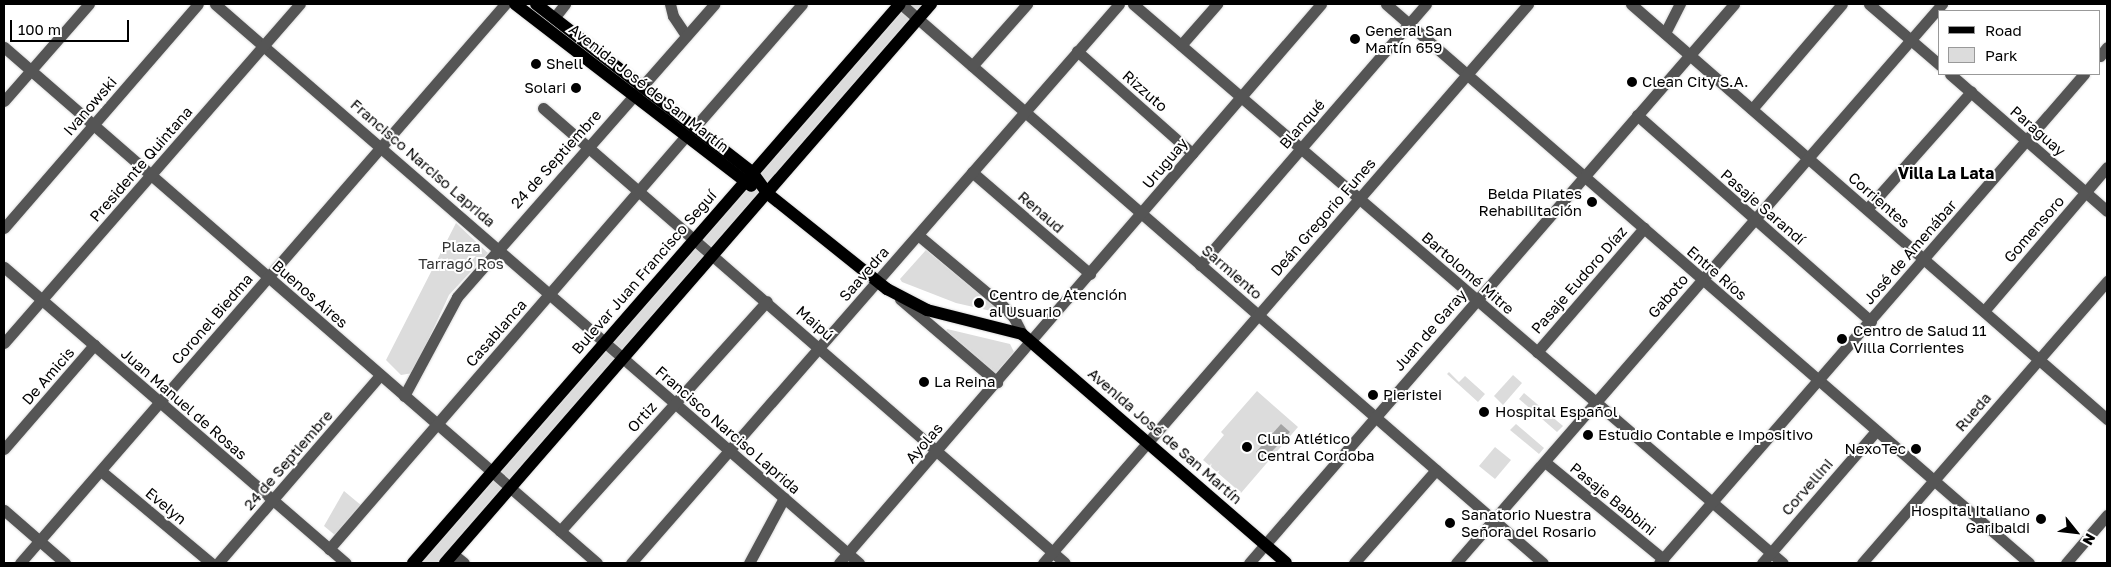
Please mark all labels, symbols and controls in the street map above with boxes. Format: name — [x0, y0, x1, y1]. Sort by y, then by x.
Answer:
scale bar — [12, 10, 131, 42]
legend — [1938, 10, 2101, 75]
text: 100 m — [18, 20, 61, 38]
street label: Avenida José de San Martín — [565, 20, 733, 156]
place label: General San Martín 659 — [1365, 21, 1452, 56]
text: Road — [1985, 21, 2022, 39]
marker: General San Martín 659 — [1349, 33, 1361, 45]
text: Park — [1985, 46, 2017, 64]
place label: Shell — [546, 55, 583, 73]
marker: Shell — [530, 58, 542, 70]
street label: Rizzuto — [1119, 67, 1171, 115]
street label: Ivanowski — [60, 73, 120, 139]
place label: Clean City S.A. — [1642, 73, 1748, 91]
marker: Clean City S.A. — [1626, 76, 1638, 88]
place label: Solari — [524, 79, 566, 97]
marker: Solari — [570, 82, 582, 94]
street label: Francisco Narciso Laprida — [347, 95, 499, 231]
street label: Blanqué — [1276, 96, 1328, 152]
street label: Paraguay — [2007, 102, 2069, 160]
street label: Presidente Quintana — [86, 103, 196, 225]
street label: 24 de Septiembre — [507, 106, 605, 212]
street label: Uruguay — [1139, 134, 1191, 192]
street label: Deán Gregorio Funes — [1267, 154, 1379, 280]
district label: Villa La Lata — [1898, 163, 1994, 183]
street label: Pasaje Sarandí — [1717, 166, 1809, 248]
street label: Corrientes — [1845, 168, 1913, 232]
place label: Belda Pilates Rehabilitación — [1479, 184, 1582, 219]
street label: Bulevar Juan Francisco Seguí — [568, 186, 720, 358]
street label: Renaud — [1014, 187, 1068, 237]
street label: Gomensoro — [2000, 192, 2068, 266]
marker: Belda Pilates Rehabilitación — [1586, 196, 1598, 208]
street label: José de Amenábar — [1860, 196, 1960, 308]
street label: Pasaje Eudoro Díaz — [1527, 223, 1631, 337]
street label: Bartolomé Mitre — [1418, 228, 1518, 318]
park label: Plaza Tarragó Ros — [418, 237, 504, 272]
street label: Sarmiento — [1198, 241, 1266, 303]
street label: Entre Ríos — [1683, 242, 1751, 304]
street label: Saavedra — [835, 243, 893, 305]
street label: Buenos Aires — [269, 256, 351, 332]
street label: Coronel Biedma — [168, 270, 256, 368]
street label: Gaboto — [1644, 270, 1692, 322]
place label: Centro de Atención al Usuario — [989, 285, 1127, 320]
street label: Juan de Garay — [1390, 286, 1470, 374]
street label: Casablanca — [462, 296, 530, 370]
marker: Centro de Atención al Usuario — [973, 297, 985, 309]
street label: Maipú — [793, 302, 837, 344]
place label: Centro de Salud 11 Villa Corrientes — [1853, 321, 1987, 356]
marker: Centro de Salud 11 Villa Corrientes — [1835, 332, 1849, 346]
street label: De Amicis — [18, 344, 78, 408]
street label: Juan Manuel de Rosas — [117, 344, 251, 464]
street label: Francisco Narciso Laprida — [652, 362, 804, 498]
street label: Avenida José de San Martín — [1084, 364, 1246, 508]
place label: La Reina — [934, 373, 995, 391]
marker: La Reina — [918, 376, 930, 388]
place label: Pieristei — [1383, 386, 1442, 404]
marker: Pieristei — [1367, 389, 1379, 401]
street label: Rueda — [1951, 389, 1995, 435]
street label: Ortiz — [624, 398, 660, 436]
place label: Hospital Español — [1495, 403, 1617, 421]
marker: Hospital Español — [1477, 405, 1491, 419]
street label: 24 de Septiembre — [240, 406, 336, 514]
street label: Ayolas — [902, 419, 946, 467]
place label: Estudio Contable e Impositivo — [1598, 426, 1813, 444]
place label: Club Atlético Central Cordoba — [1257, 429, 1375, 464]
marker: Estudio Contable e Impositivo — [1582, 429, 1594, 441]
place label: NexoTec — [1844, 440, 1906, 458]
marker: Club Atlético Central Cordoba — [1241, 441, 1253, 453]
marker: NexoTec — [1910, 443, 1922, 455]
street label: Corvellini — [1778, 455, 1836, 519]
street label: Pasaje Babbini — [1566, 459, 1660, 539]
street label: Evelyn — [142, 484, 190, 528]
place label: Hospital Italiano Garibaldi — [1911, 501, 2030, 536]
place label: Sanatorio Nuestra Señora del Rosario — [1461, 505, 1596, 540]
north arrow — [2051, 507, 2101, 557]
marker: Hospital Italiano Garibaldi — [2034, 512, 2048, 526]
marker: Sanatorio Nuestra Señora del Rosario — [1443, 516, 1457, 530]
text: N — [2080, 531, 2100, 548]

